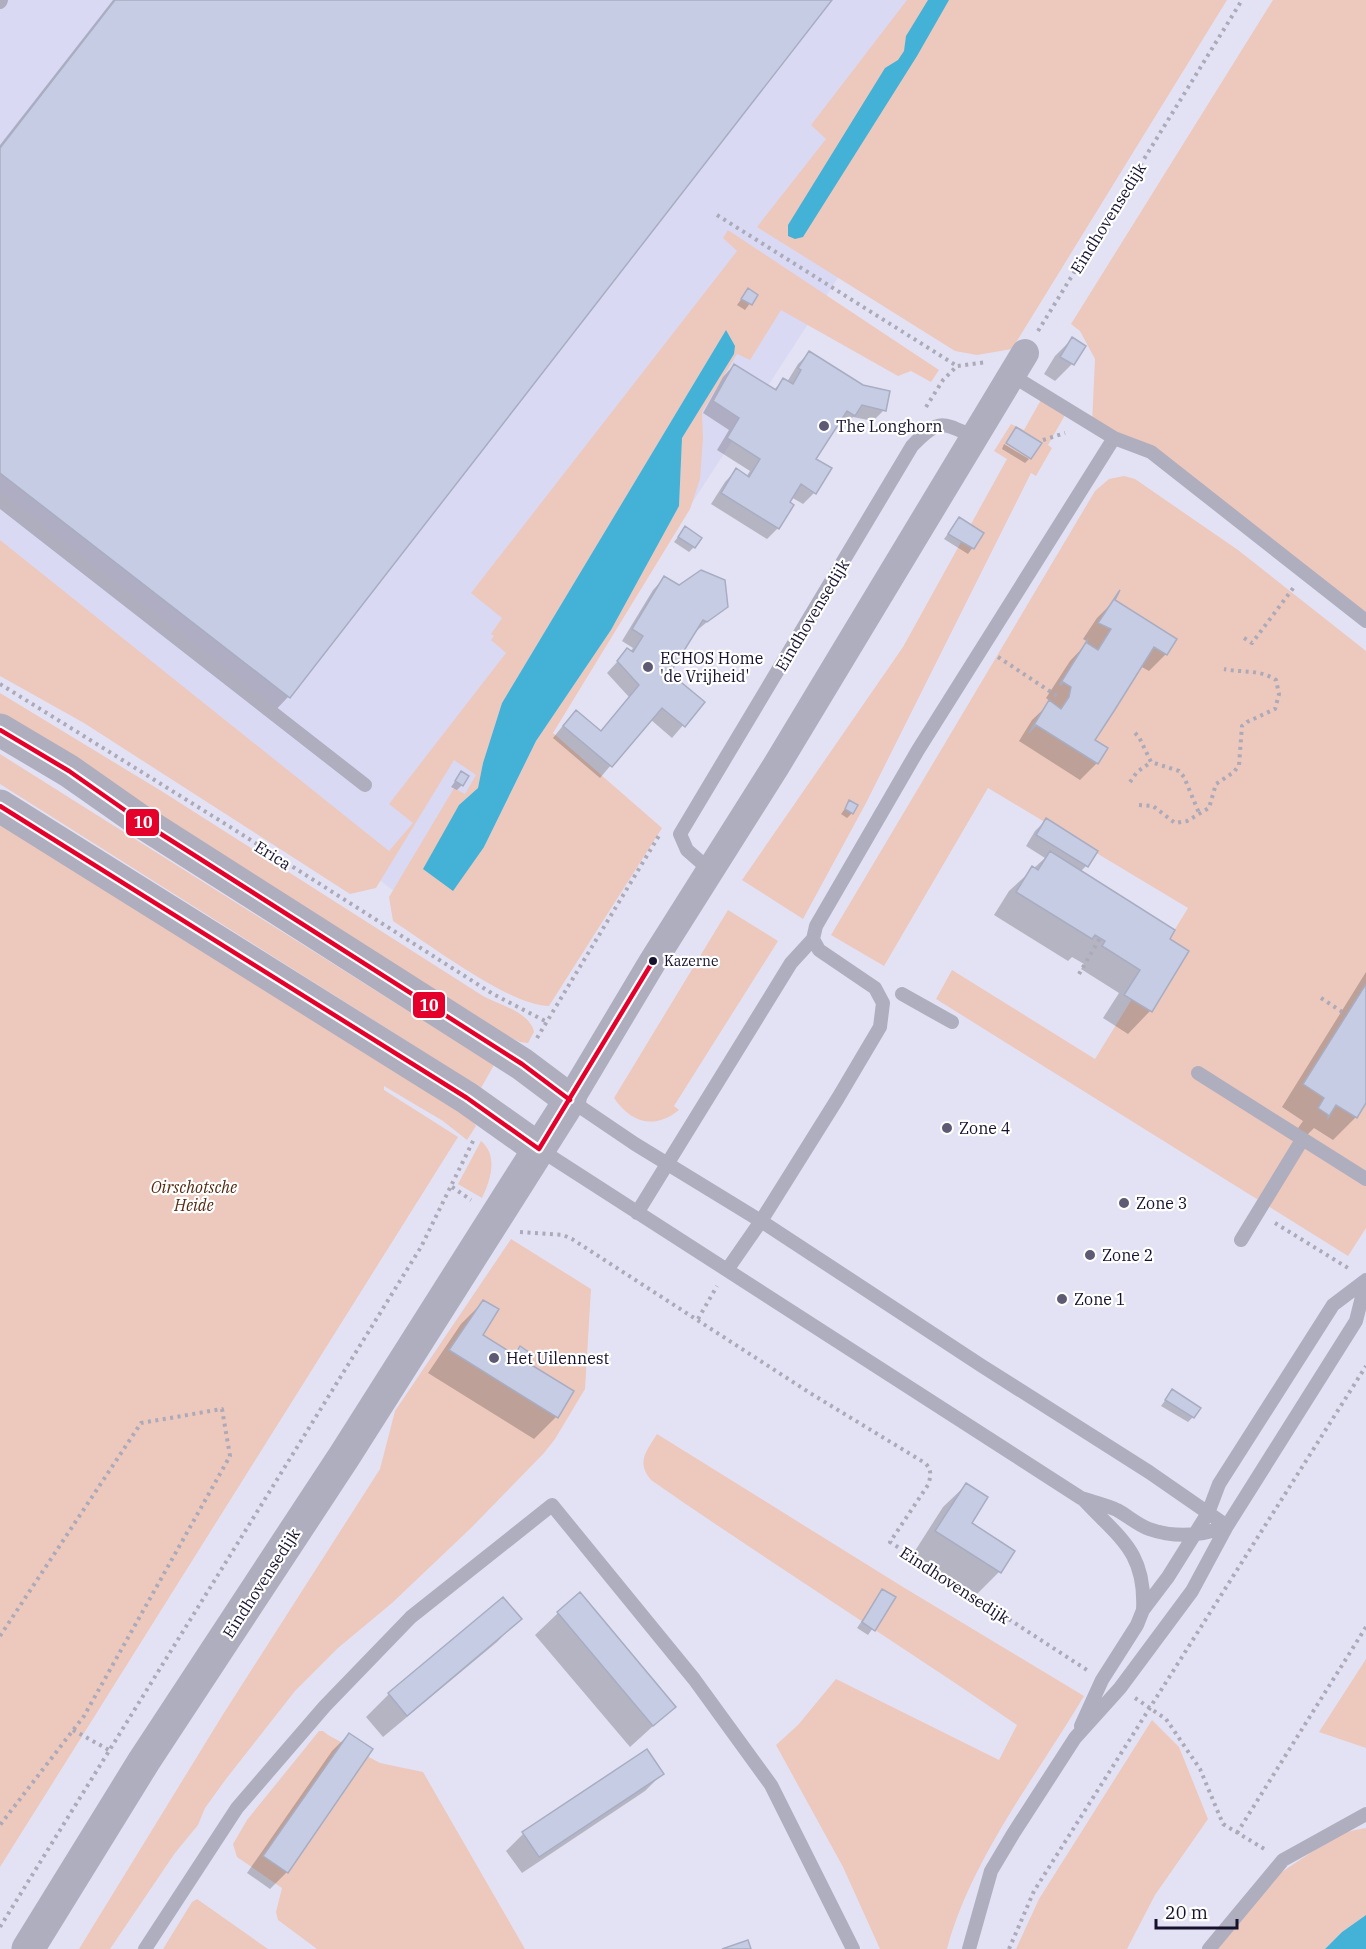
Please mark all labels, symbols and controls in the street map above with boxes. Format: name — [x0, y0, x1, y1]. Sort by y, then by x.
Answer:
street label: Eindhovensedijk — [1066, 158, 1150, 277]
place label: The Longhorn — [836, 416, 942, 436]
marker: The Longhorn — [817, 419, 831, 433]
street label: Eindhovensedijk — [771, 555, 854, 674]
place label: ECHOS Home 'de Vrijheid' — [660, 648, 763, 686]
marker: ECHOS Home 'de Vrijheid' — [641, 660, 655, 674]
line badge: 10 — [125, 808, 160, 837]
text: 10 — [133, 812, 153, 832]
street label: Erica — [251, 836, 295, 874]
place label: Kazerne — [664, 952, 718, 970]
marker: Kazerne — [647, 955, 659, 967]
line badge: 10 — [412, 991, 446, 1019]
text: 10 — [419, 995, 439, 1015]
place label: Zone 4 — [959, 1118, 1010, 1138]
marker: Zone 4 — [940, 1121, 954, 1135]
park label: Oirschotsche Heide — [151, 1177, 237, 1215]
place label: Zone 3 — [1136, 1193, 1187, 1213]
marker: Zone 3 — [1117, 1196, 1131, 1210]
place label: Zone 2 — [1102, 1245, 1153, 1265]
marker: Zone 2 — [1083, 1248, 1097, 1262]
place label: Zone 1 — [1074, 1289, 1125, 1309]
marker: Zone 1 — [1055, 1292, 1069, 1306]
place label: Het Uilennest — [506, 1348, 609, 1368]
marker: Het Uilennest — [487, 1351, 501, 1365]
street label: Eindhovensedijk — [218, 1524, 304, 1642]
street label: Eindhovensedijk — [896, 1542, 1014, 1628]
scale bar — [1156, 1892, 1237, 1930]
text: 20 m — [1165, 1901, 1208, 1924]

